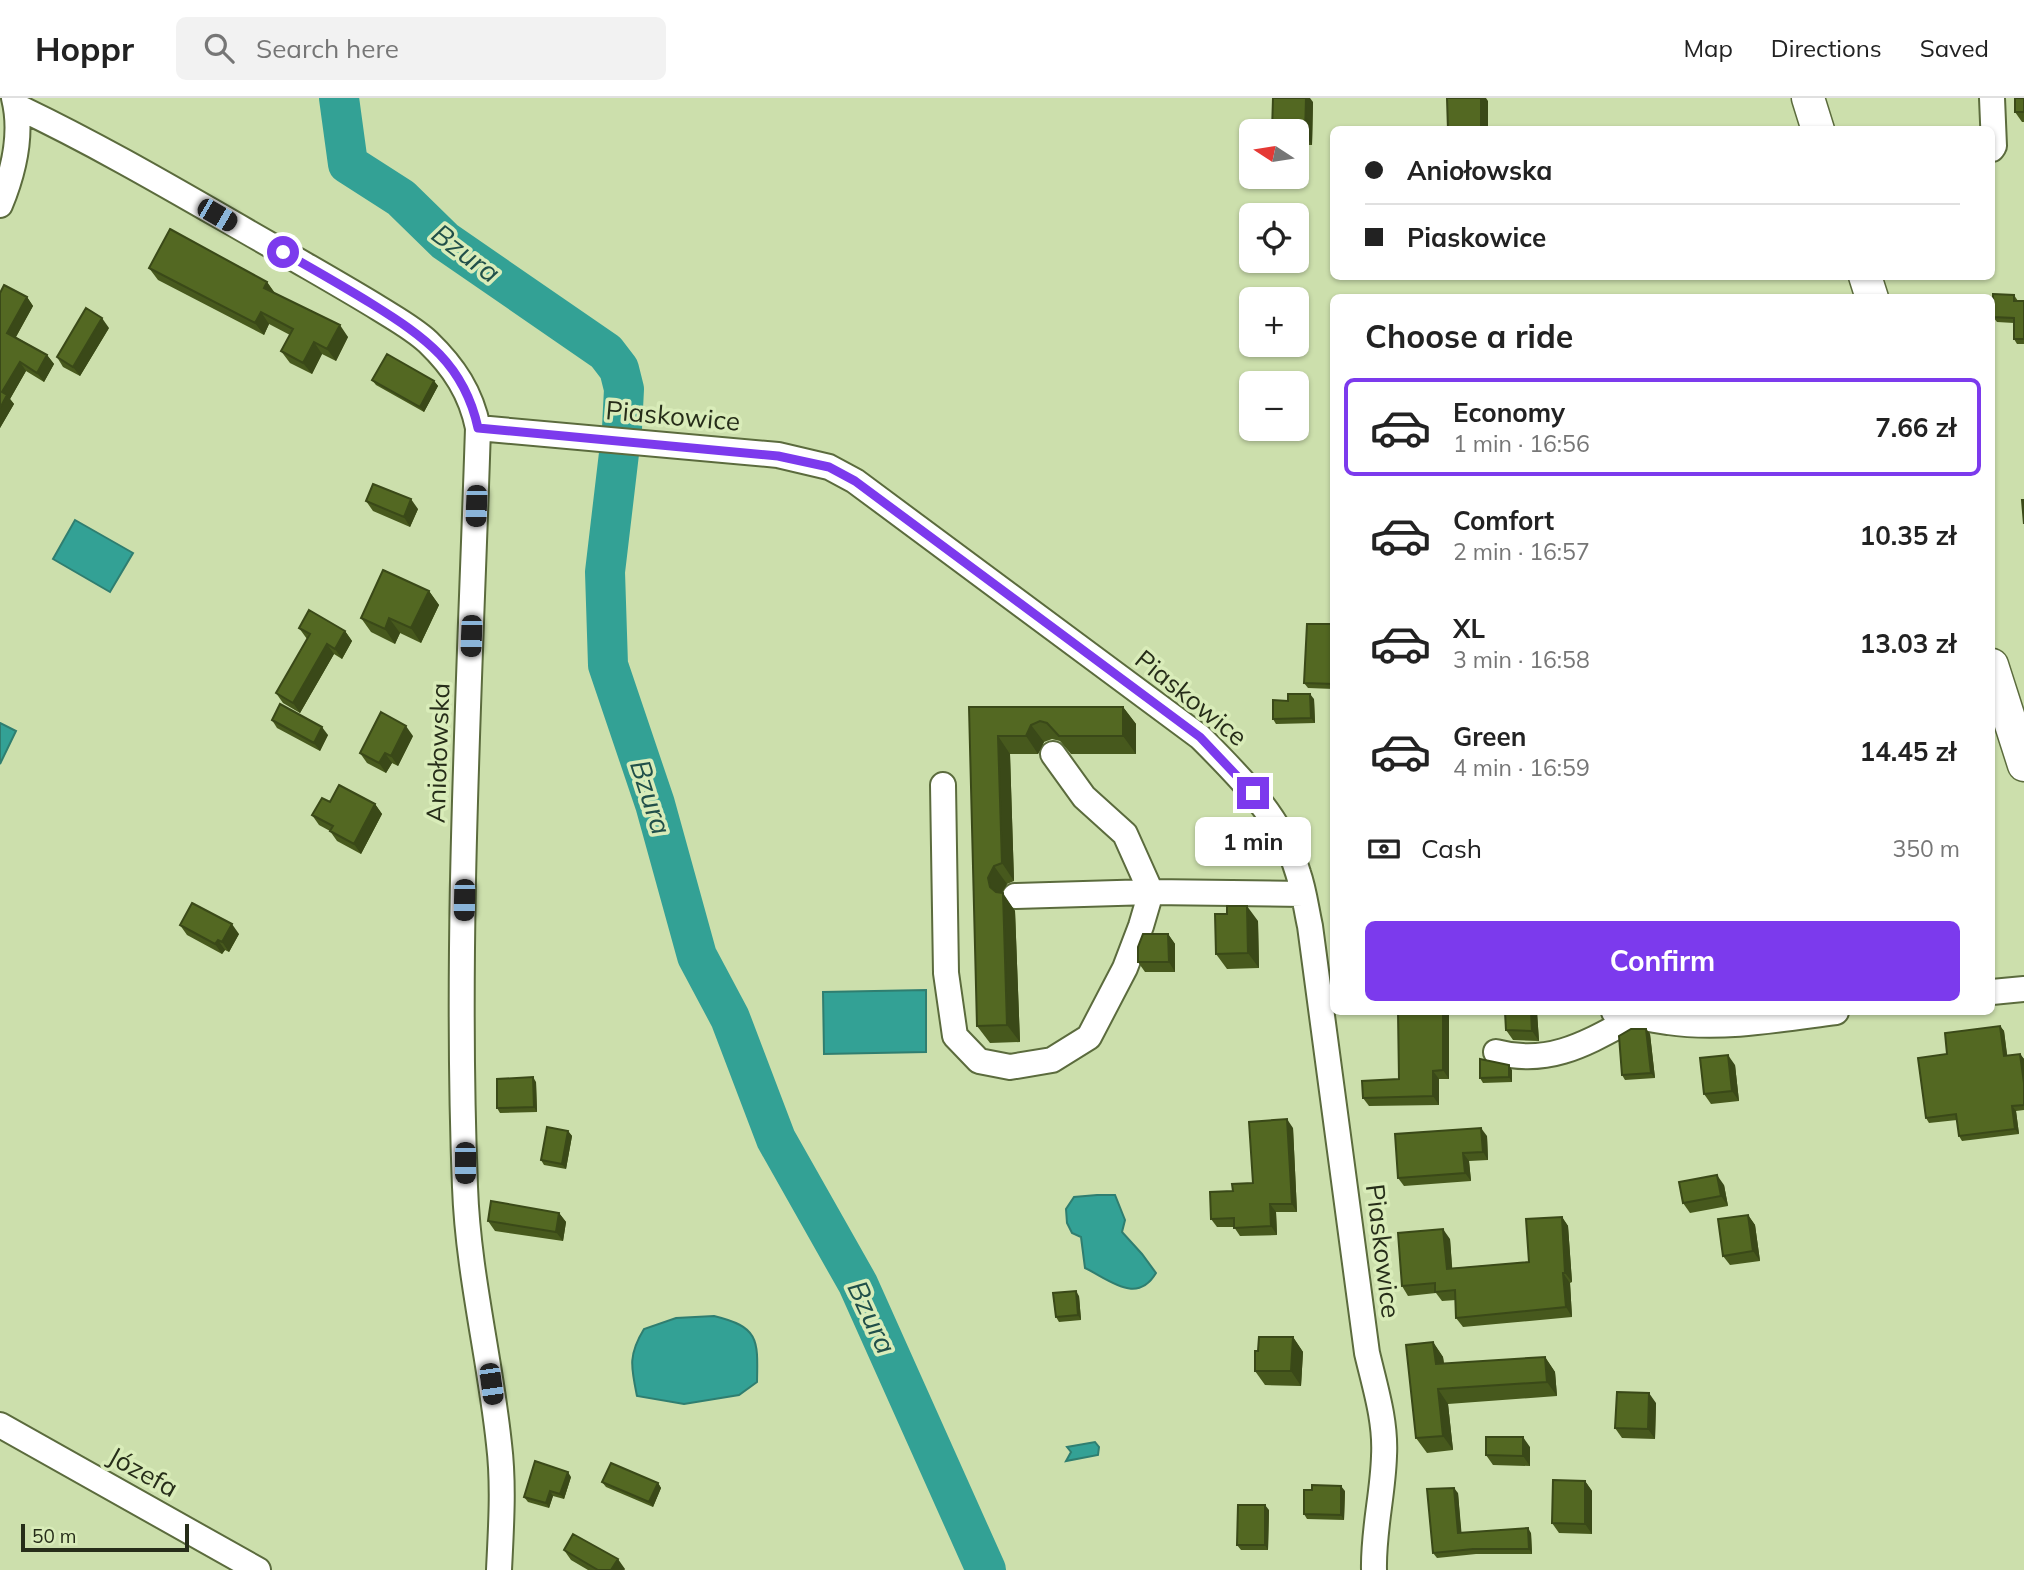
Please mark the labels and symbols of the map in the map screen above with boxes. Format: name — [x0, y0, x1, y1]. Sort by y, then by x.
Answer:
north arrow — [1239, 119, 1309, 189]
car — [194, 195, 241, 235]
water label: Bzura — [425, 216, 507, 290]
route start — [267, 236, 299, 268]
street label: Piaskowice — [604, 393, 742, 438]
car — [465, 485, 488, 527]
car — [460, 615, 483, 657]
street label: Piaskowice — [1129, 642, 1254, 753]
street label: Aniołowska — [419, 682, 456, 824]
water label: Bzura — [623, 755, 680, 839]
route end — [1237, 777, 1269, 809]
callout: 1 min — [1195, 818, 1311, 866]
car — [454, 879, 475, 921]
car — [455, 1142, 476, 1184]
street label: Piaskowice — [1359, 1182, 1408, 1320]
water label: Bzura — [840, 1275, 904, 1359]
car — [478, 1362, 505, 1406]
street label: Józefa — [103, 1439, 184, 1504]
scale bar — [21, 1521, 189, 1553]

